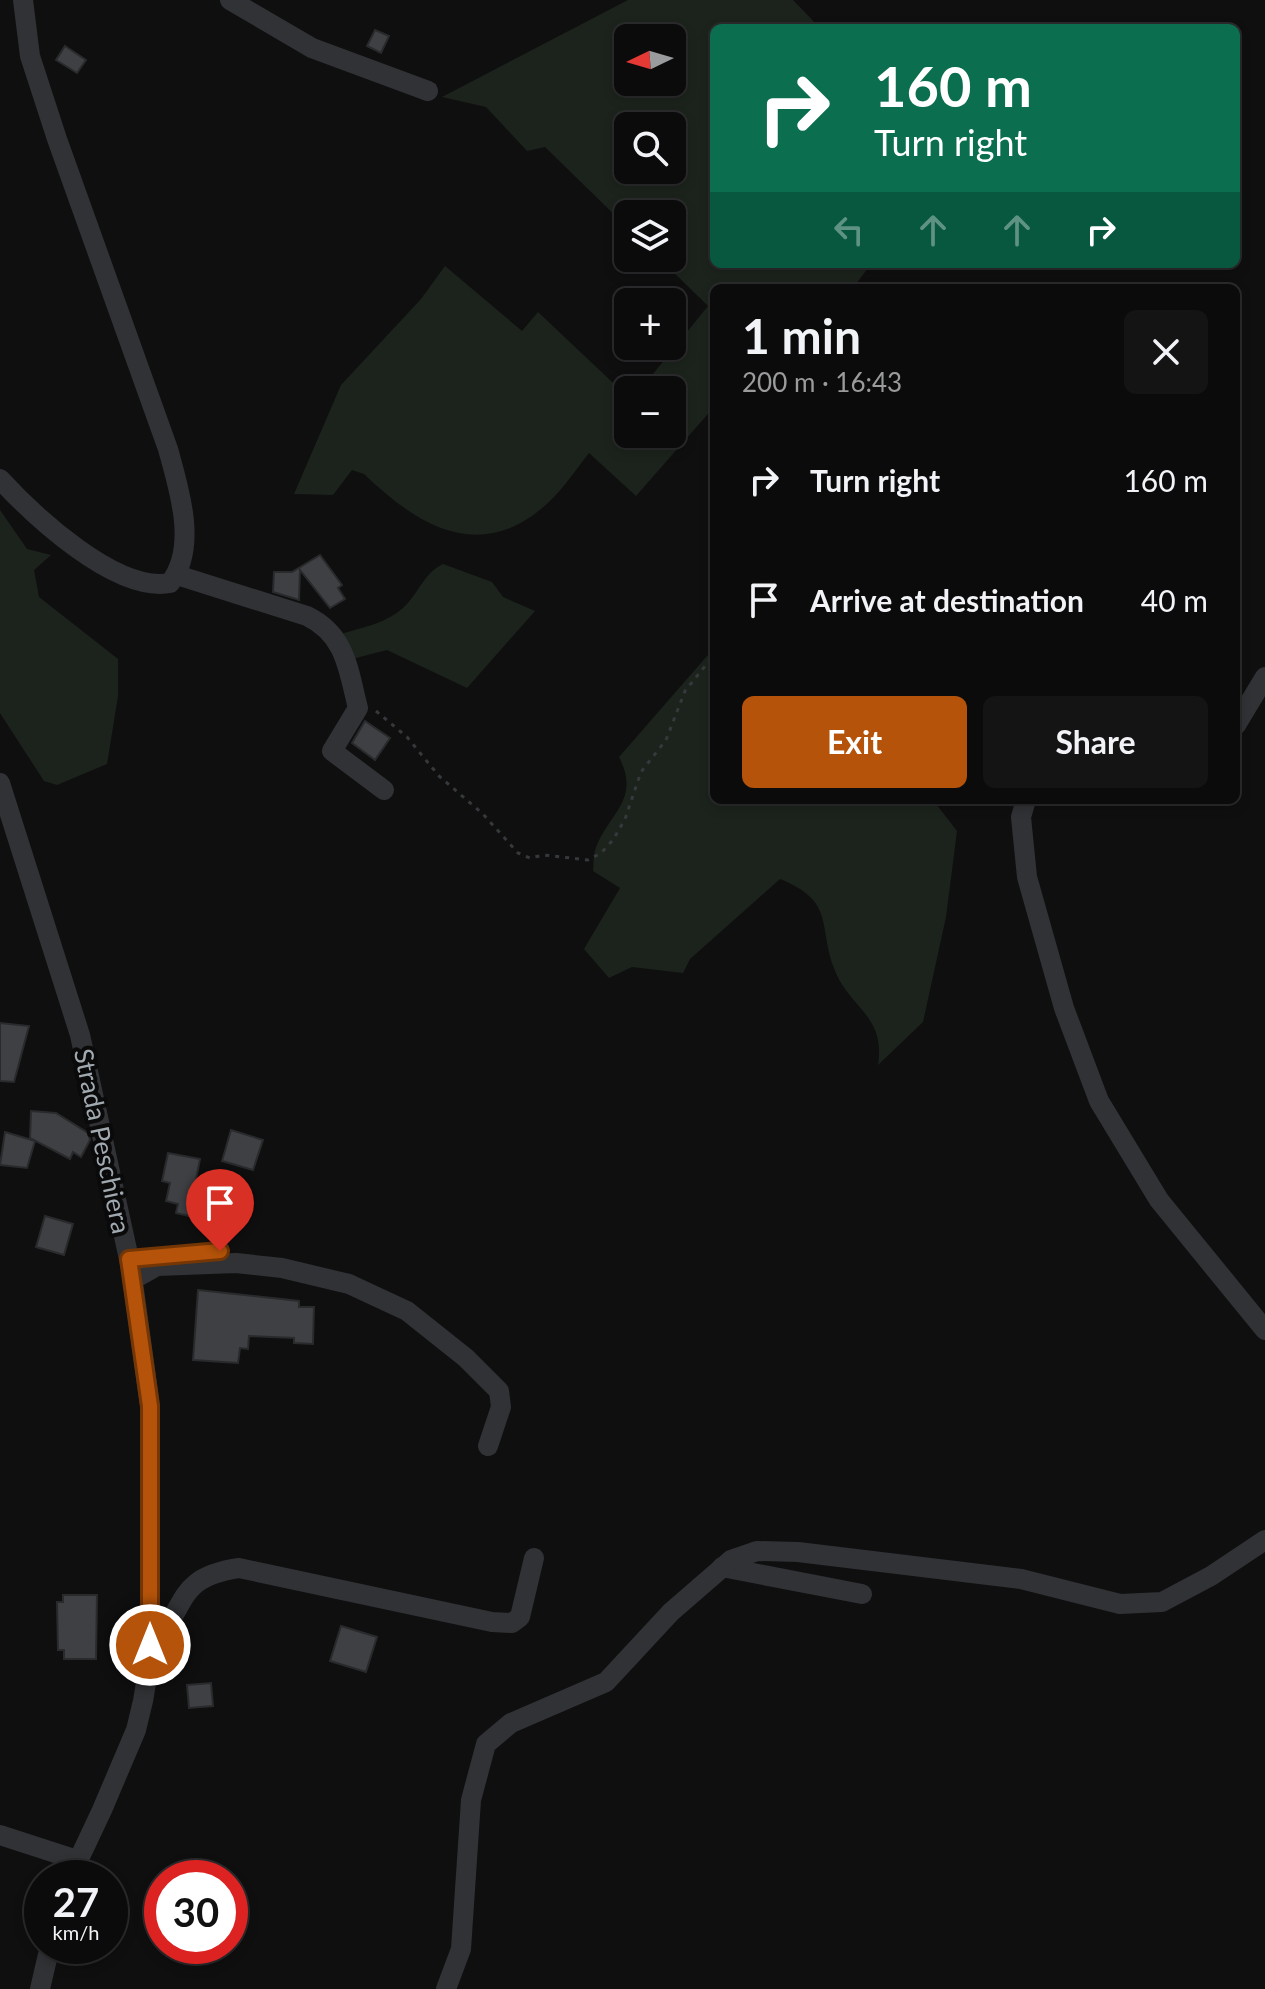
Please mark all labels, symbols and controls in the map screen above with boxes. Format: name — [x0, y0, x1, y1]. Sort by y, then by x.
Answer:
north arrow — [614, 24, 686, 96]
map controls — [614, 24, 686, 448]
text: 160 m — [874, 52, 1032, 119]
icon: right — [742, 56, 846, 160]
button: search — [614, 112, 686, 184]
text: Turn right — [874, 120, 1027, 164]
button: layers — [614, 200, 686, 272]
icon: left — [827, 208, 871, 252]
icon: ahead — [911, 208, 955, 252]
icon: ahead — [995, 208, 1039, 252]
icon: right — [1079, 208, 1123, 252]
button: + — [614, 288, 686, 360]
text: 1 min — [742, 307, 861, 364]
button: close — [1124, 310, 1208, 394]
text: 200 m · 16:43 — [742, 366, 902, 398]
button: − — [614, 376, 686, 448]
icon: right — [742, 458, 786, 502]
text: Turn right — [810, 462, 940, 498]
text: 160 m — [1123, 462, 1208, 498]
icon: arrive — [742, 578, 786, 622]
text: Arrive at destination — [810, 582, 1084, 618]
text: 40 m — [1141, 582, 1208, 618]
button: Exit — [742, 696, 967, 788]
button: Share — [983, 696, 1208, 788]
street label: Strada Peschiera — [68, 1046, 138, 1236]
pin — [186, 1169, 254, 1251]
icon: arrive — [198, 1181, 242, 1225]
position arrow — [108, 1603, 192, 1687]
speed limit sign: 30 — [144, 1860, 248, 1964]
text: 27 — [53, 1878, 99, 1926]
text: km/h — [53, 1920, 99, 1944]

